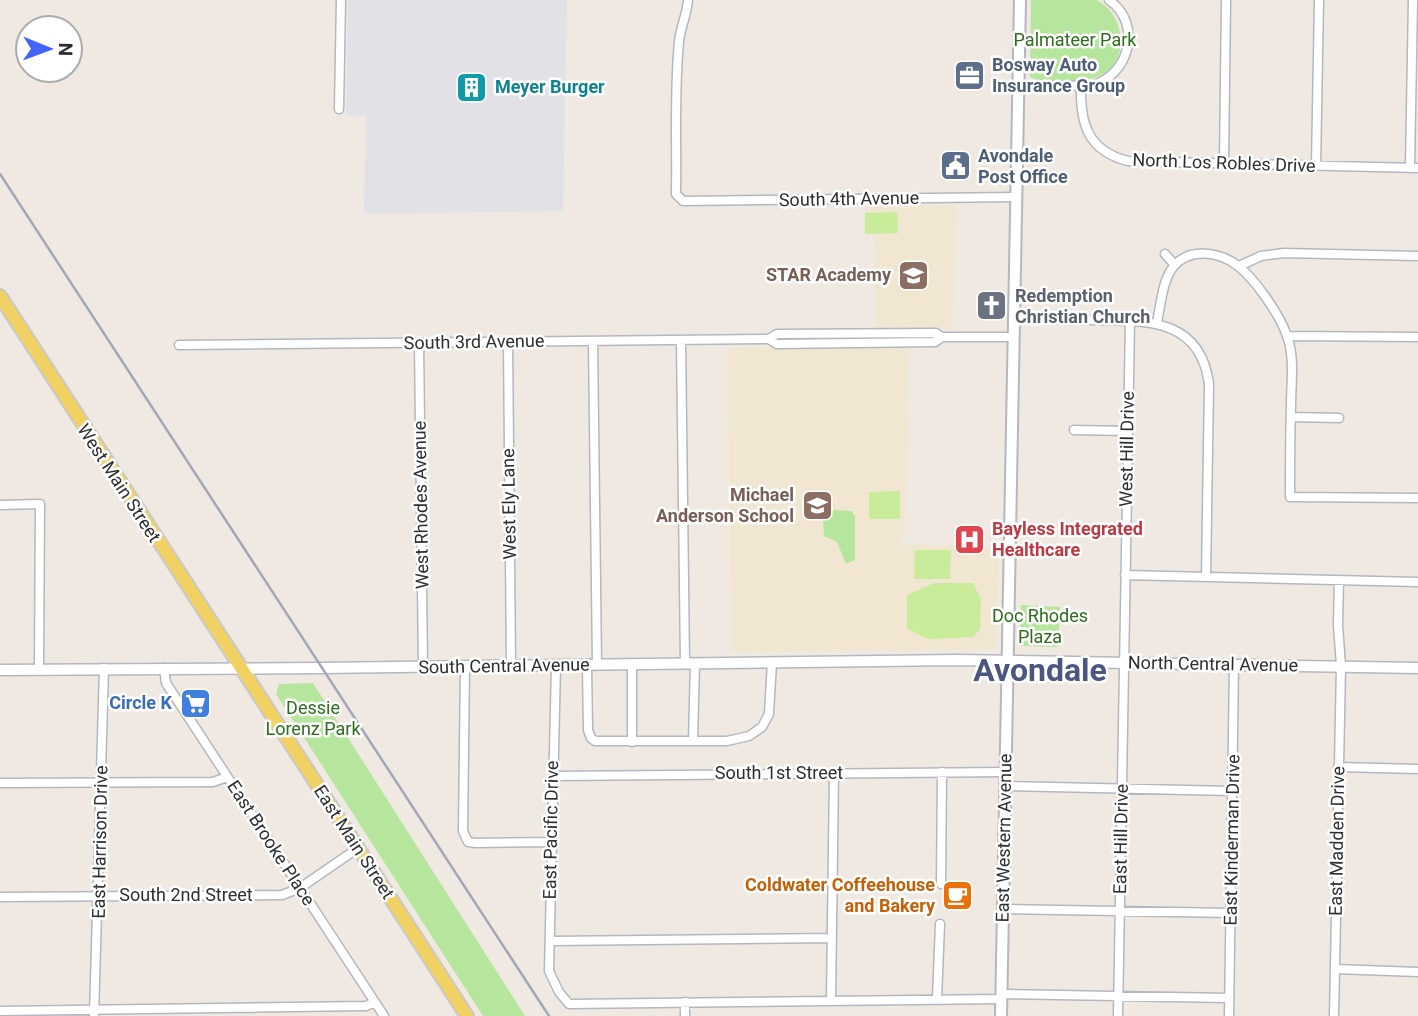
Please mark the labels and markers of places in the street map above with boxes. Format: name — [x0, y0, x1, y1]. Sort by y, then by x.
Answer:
place label: Bosway Auto Insurance Group — [992, 54, 1125, 96]
office icon: Bosway Auto Insurance Group — [952, 58, 986, 92]
building icon: Meyer Burger — [455, 70, 489, 104]
place label: Meyer Burger — [495, 76, 605, 97]
place label: Avondale Post Office — [978, 145, 1068, 187]
public building icon: Avondale Post Office — [938, 149, 972, 183]
school or university icon: STAR Academy — [897, 258, 931, 292]
place label: STAR Academy — [766, 264, 892, 285]
place label: Redemption Christian Church — [1015, 285, 1150, 327]
church icon: Redemption Christian Church — [975, 289, 1009, 323]
place label: Michael Anderson School — [656, 484, 794, 526]
school or university icon: Michael Anderson School — [800, 488, 834, 522]
place label: Bayless Integrated Healthcare — [992, 518, 1143, 560]
hospital icon: Bayless Integrated Healthcare — [952, 522, 986, 556]
supermarket icon: Circle K — [178, 686, 212, 720]
place label: Circle K — [109, 692, 173, 713]
place label: Coldwater Coffeehouse and Bakery — [745, 874, 936, 916]
cafe icon: Coldwater Coffeehouse and Bakery — [941, 878, 975, 912]

